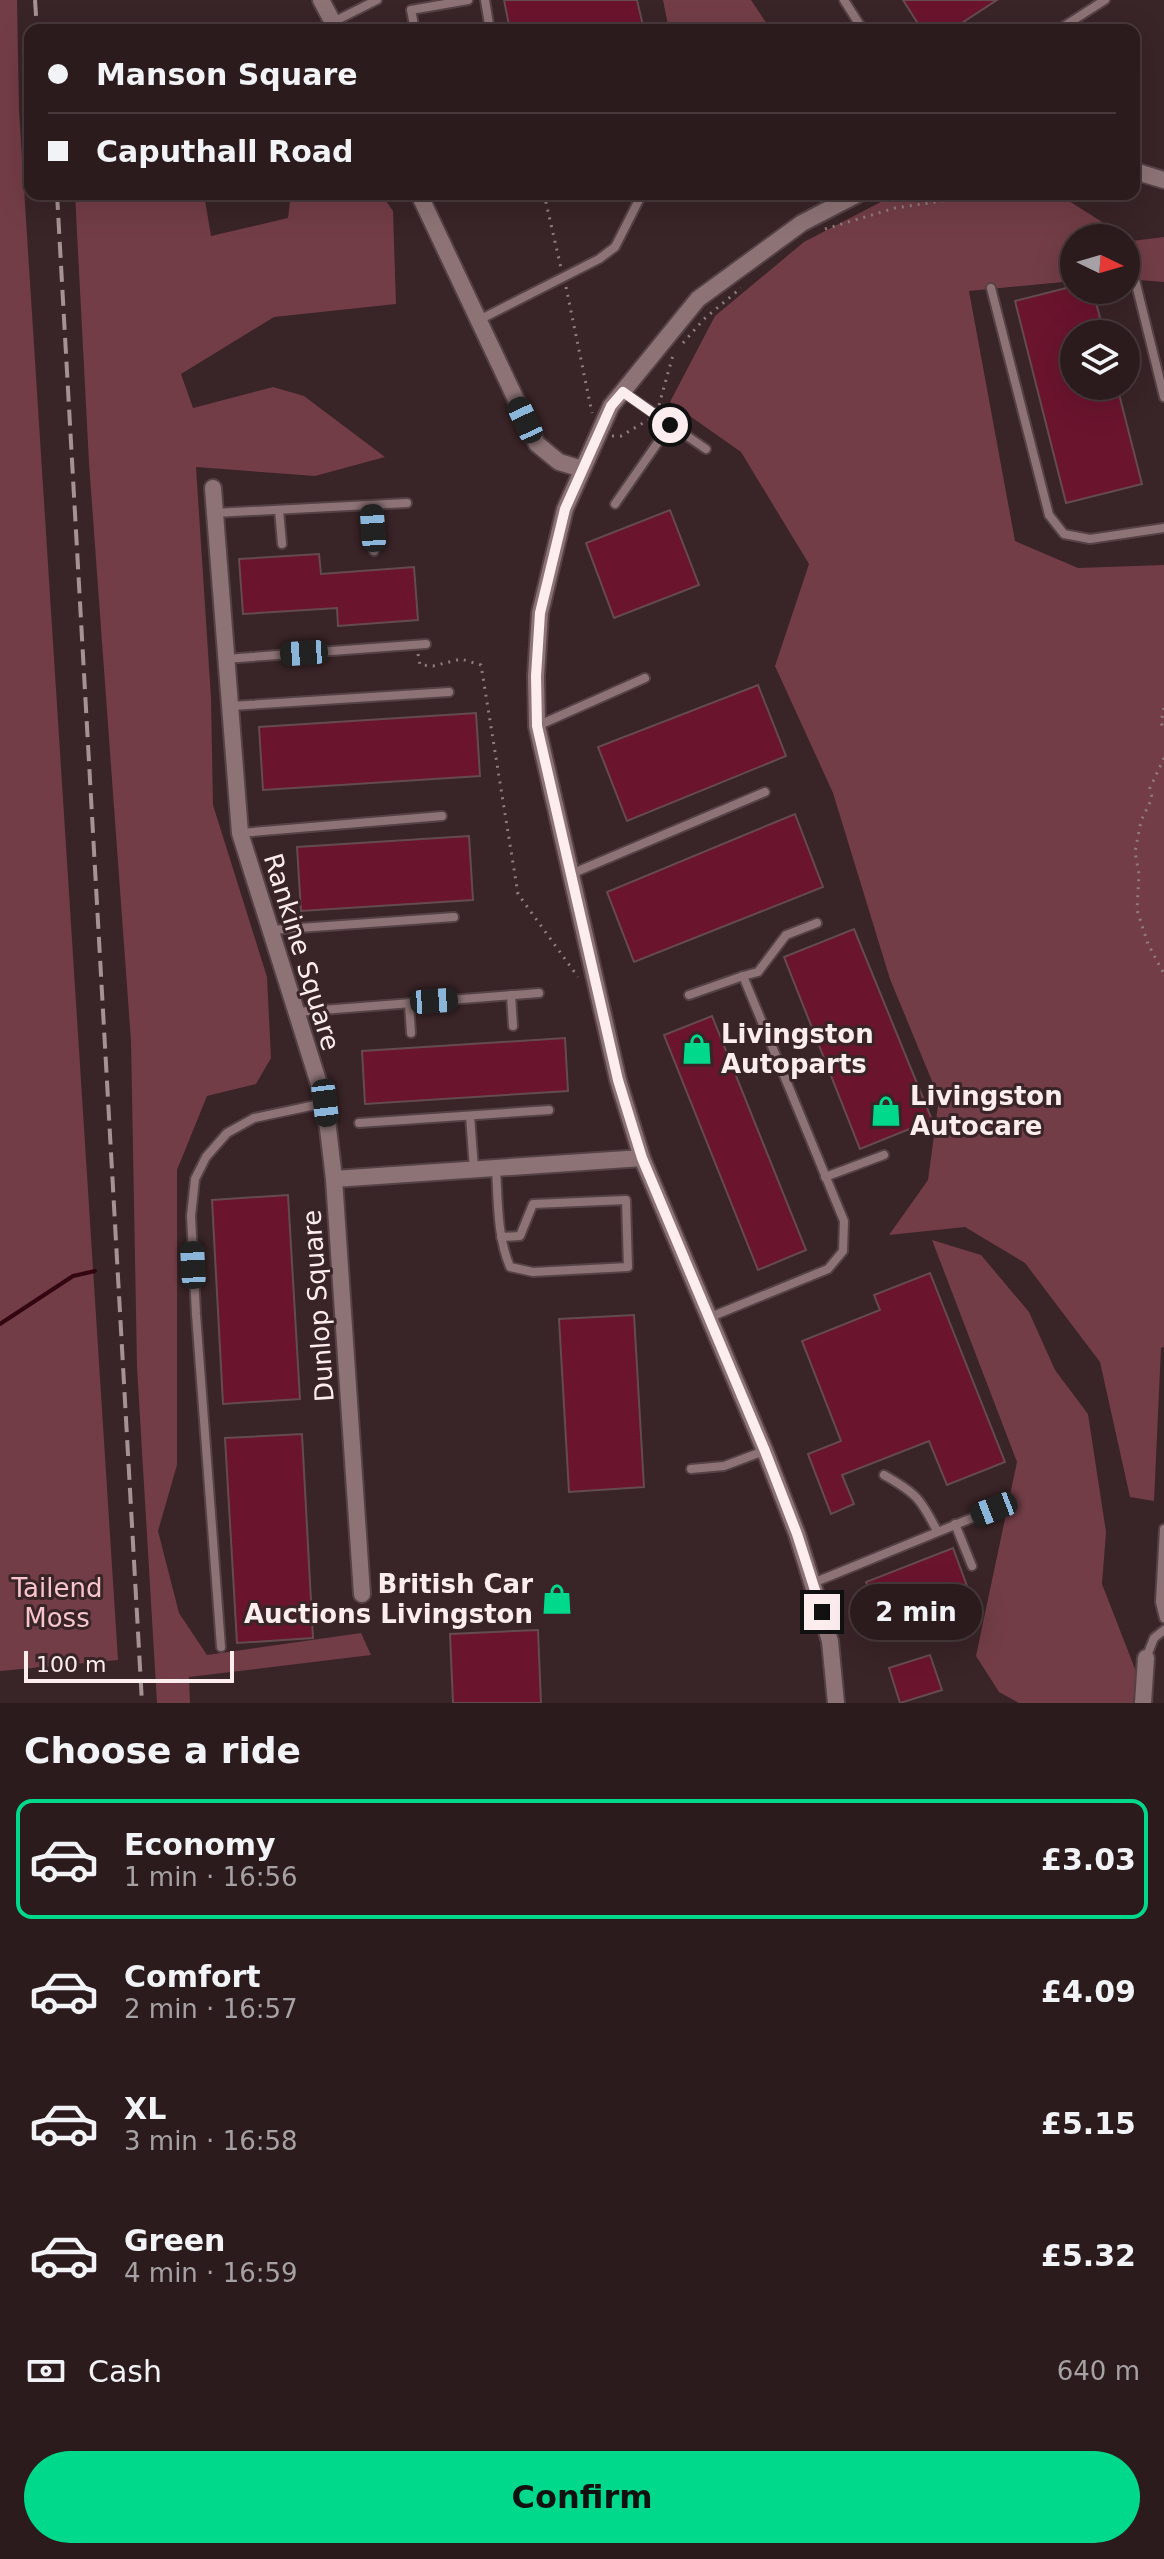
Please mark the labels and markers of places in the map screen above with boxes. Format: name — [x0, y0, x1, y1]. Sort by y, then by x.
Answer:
place label: Livingston Autoparts — [721, 1019, 874, 1079]
shop icon: Livingston Autoparts — [680, 1032, 714, 1066]
place label: Livingston Autocare — [910, 1081, 1063, 1141]
shop icon: Livingston Autocare — [869, 1094, 903, 1128]
place label: British Car Auctions Livingston — [244, 1569, 533, 1629]
shop icon: British Car Auctions Livingston — [540, 1582, 574, 1616]

